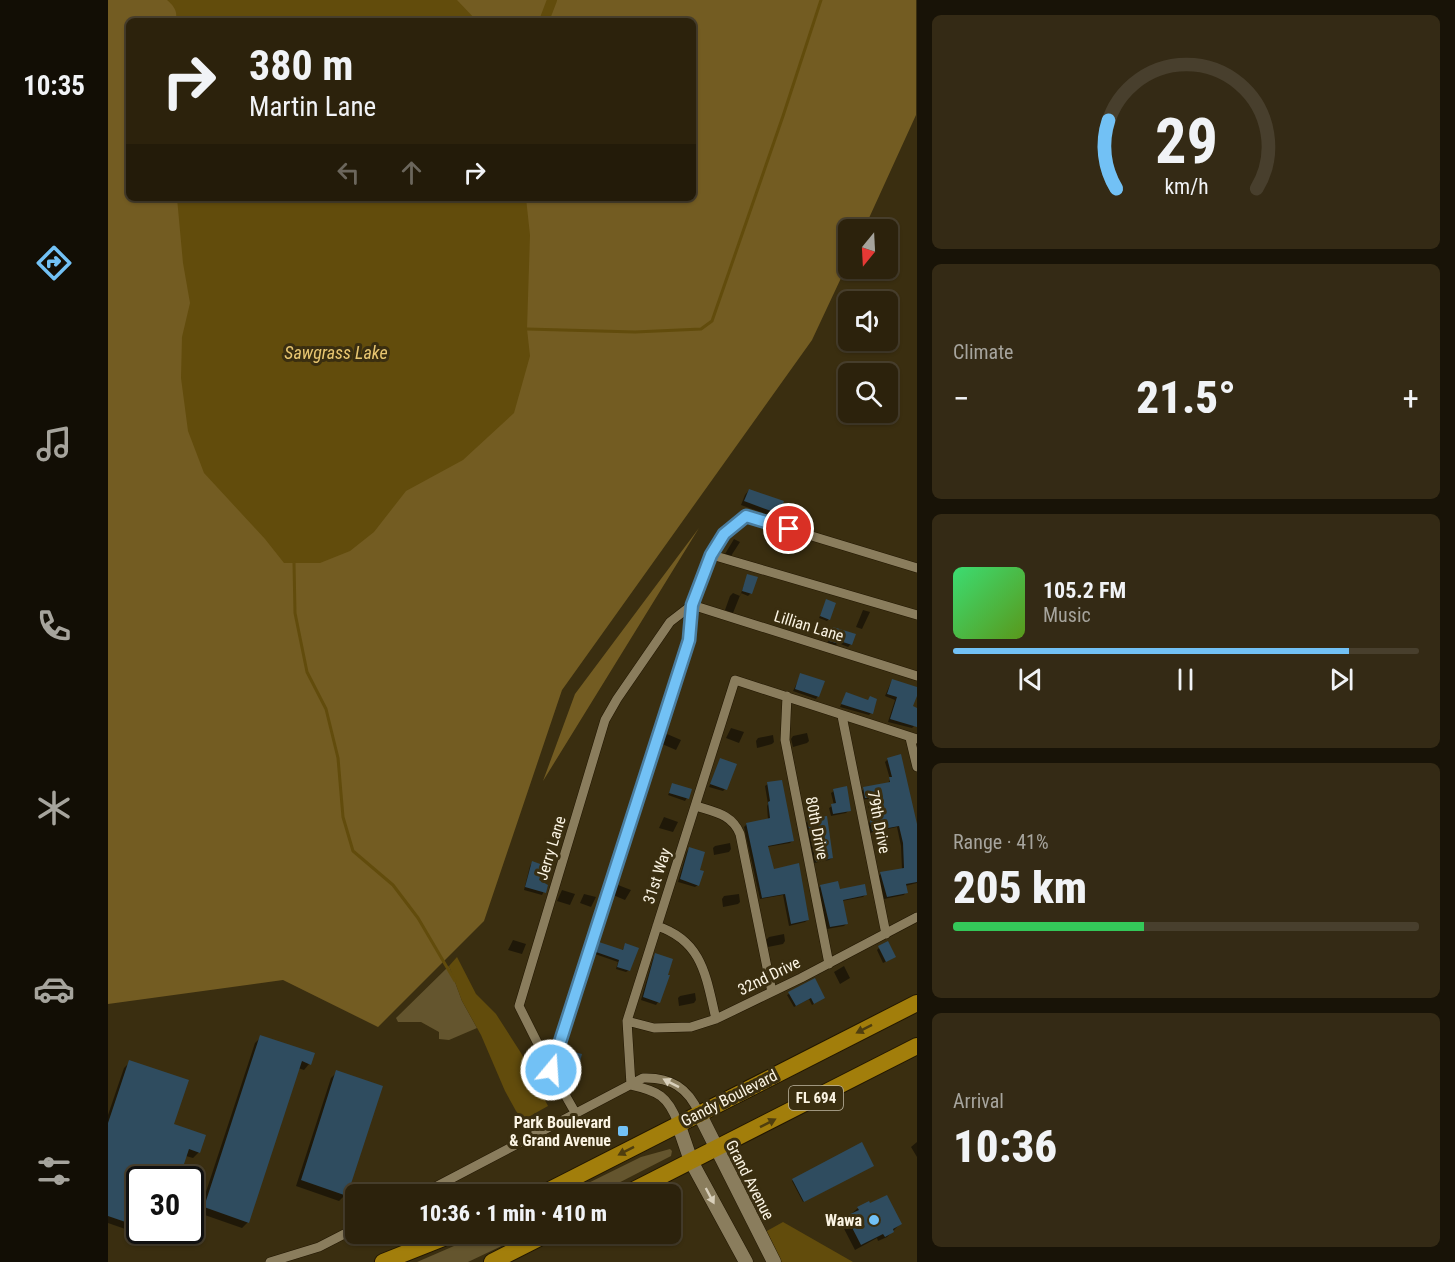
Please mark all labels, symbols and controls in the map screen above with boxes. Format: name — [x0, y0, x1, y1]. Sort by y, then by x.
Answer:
text: 380 m — [249, 41, 354, 90]
icon: right — [150, 42, 228, 120]
text: 10:35 — [23, 70, 85, 102]
text: Martin Lane — [249, 91, 376, 123]
text: 29 — [1154, 105, 1218, 178]
icon: left — [332, 156, 365, 189]
icon: ahead — [395, 156, 428, 189]
icon: right — [458, 156, 491, 189]
text: km/h — [1164, 175, 1208, 200]
north arrow — [838, 219, 898, 279]
map controls — [838, 219, 898, 423]
icon: directions — [33, 242, 75, 284]
button: sound — [838, 291, 898, 351]
text: Climate — [953, 340, 1013, 364]
water label: Sawgrass Lake — [284, 342, 388, 363]
button: search — [838, 363, 898, 423]
text: 21.5° — [1136, 371, 1236, 424]
text: − — [953, 379, 970, 418]
text: + — [1403, 379, 1419, 418]
icon: music — [33, 423, 75, 465]
pin — [763, 503, 814, 554]
icon: arrive — [772, 512, 805, 545]
text: 105.2 FM — [1043, 578, 1126, 603]
text: Music — [1043, 603, 1091, 627]
icon: phone — [33, 605, 75, 647]
street label: Lillian Lane — [772, 606, 846, 646]
icon: previous — [1014, 663, 1047, 696]
icon: pause — [1169, 663, 1202, 696]
icon: next — [1325, 663, 1358, 696]
icon: climate — [33, 787, 75, 829]
street label: 79th Drive — [864, 789, 894, 855]
street label: 80th Drive — [802, 795, 832, 861]
street label: Jerry Lane — [532, 814, 570, 882]
text: Range · 41% — [953, 830, 1049, 854]
street label: 31st Way — [639, 845, 675, 906]
text: 205 km — [953, 861, 1087, 914]
street label: 32nd Drive — [735, 953, 803, 999]
icon: car — [33, 968, 75, 1010]
one-way arrow — [856, 1025, 873, 1034]
position arrow — [519, 1038, 583, 1102]
street label: Gandy Boulevard — [678, 1066, 780, 1130]
one-way arrow — [662, 1078, 679, 1088]
road number: FL 694 — [789, 1086, 843, 1110]
text: Arrival — [953, 1089, 1004, 1113]
place label: Park Boulevard & Grand Avenue — [509, 1113, 611, 1150]
one-way arrow — [759, 1118, 776, 1127]
text: 10:36 — [953, 1120, 1057, 1173]
marker: Park Boulevard & Grand Avenue — [616, 1124, 630, 1138]
street label: Grand Avenue — [722, 1137, 778, 1223]
one-way arrow — [618, 1146, 635, 1155]
icon: filters — [33, 1150, 75, 1192]
speed limit sign: 30 — [126, 1166, 204, 1244]
one-way arrow — [705, 1188, 715, 1205]
text: 10:36 · 1 min · 410 m — [419, 1201, 607, 1226]
place label: Wawa — [825, 1211, 862, 1230]
marker: Wawa — [867, 1213, 881, 1227]

